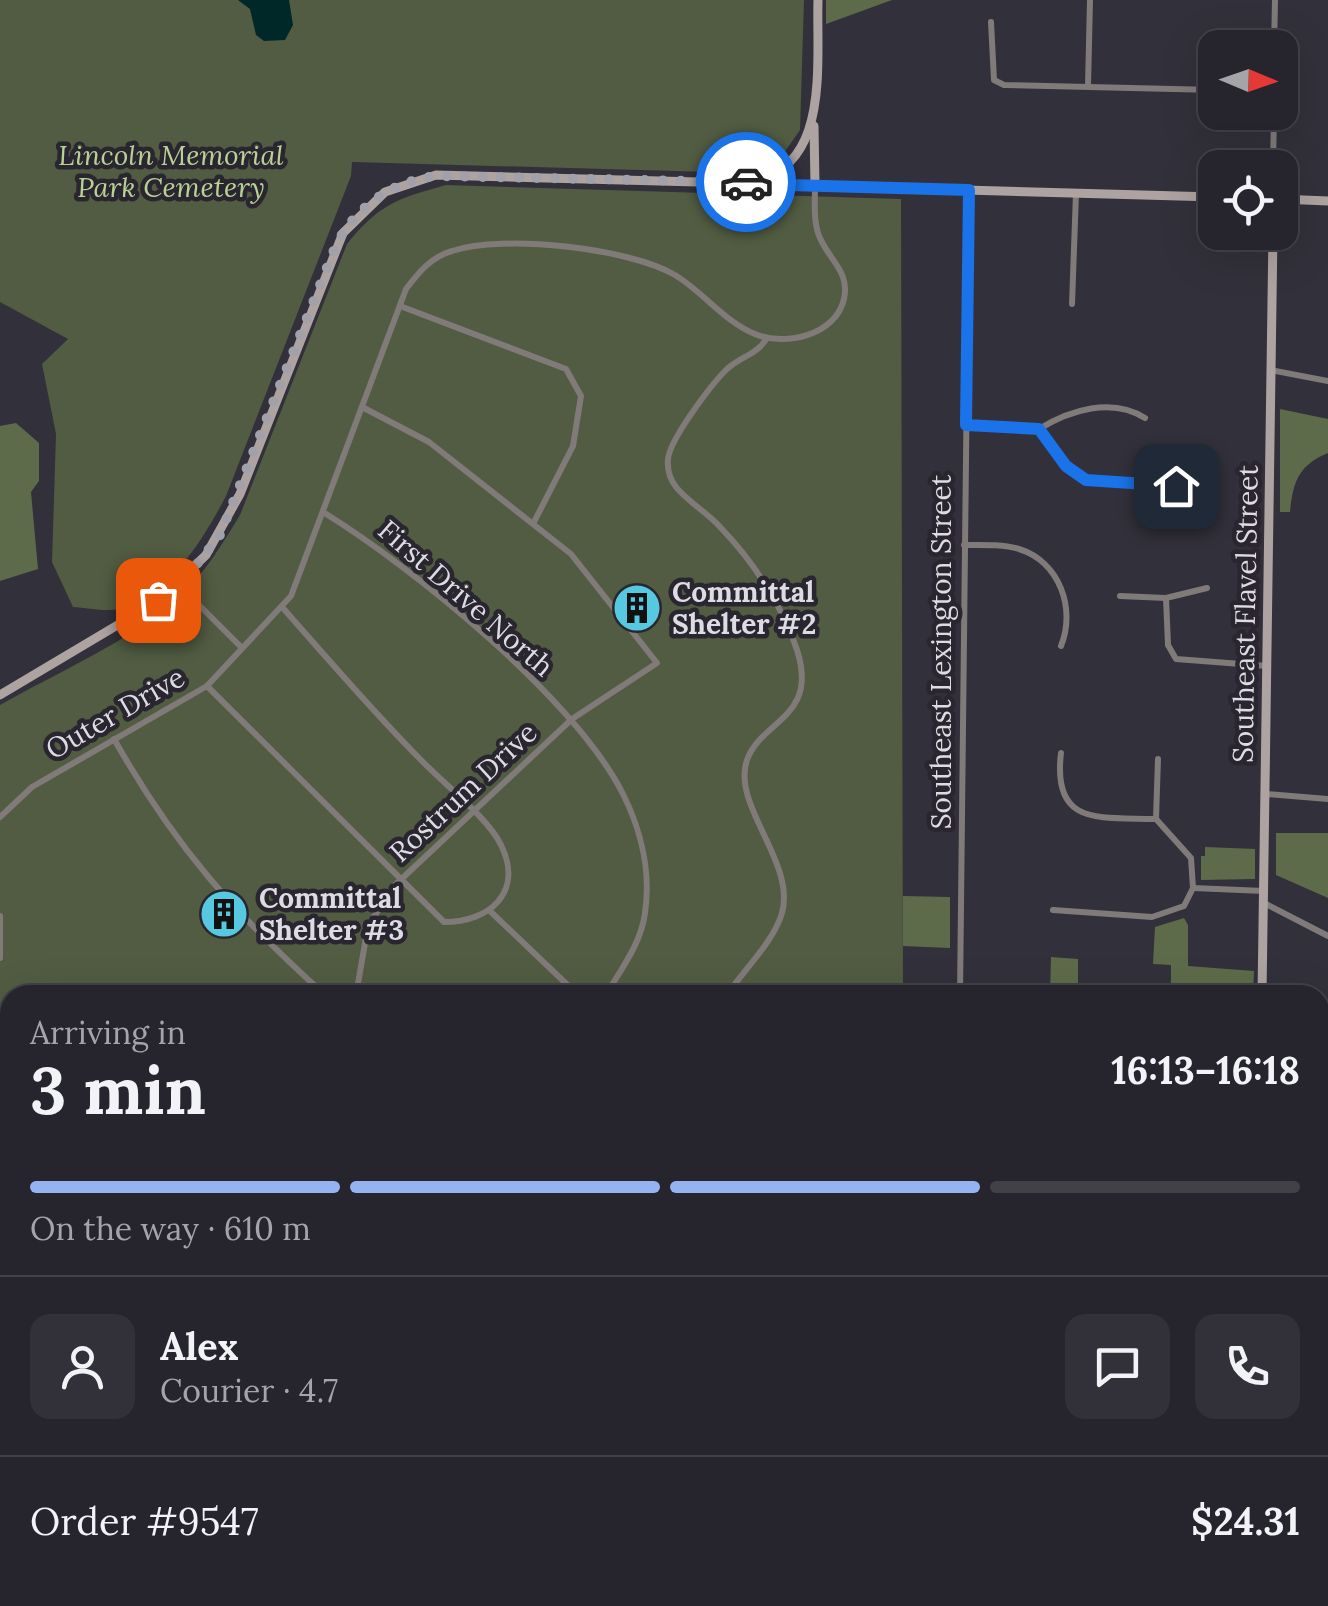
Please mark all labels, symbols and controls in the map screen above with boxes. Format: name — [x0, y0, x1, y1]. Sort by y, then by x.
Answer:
north arrow — [1198, 30, 1298, 130]
map controls — [1198, 30, 1298, 250]
courier — [696, 132, 796, 232]
park label: Lincoln Memorial Park Cemetery — [58, 137, 284, 205]
button: locate — [1198, 150, 1298, 250]
icon: car — [719, 155, 774, 210]
pin — [1134, 444, 1219, 529]
icon: home — [1149, 459, 1204, 514]
street label: Southeast Flavel Street — [1224, 465, 1266, 763]
street label: Southeast Lexington Street — [923, 475, 959, 829]
street label: First Drive North — [371, 512, 561, 684]
pin — [116, 558, 201, 643]
icon: bag — [131, 573, 186, 628]
place label: Committal Shelter #2 — [672, 574, 816, 642]
building icon: Committal Shelter #2 — [611, 582, 663, 634]
street label: Outer Drive — [39, 659, 191, 767]
street label: Rostrum Drive — [382, 714, 544, 870]
place label: Committal Shelter #3 — [259, 880, 404, 948]
building icon: Committal Shelter #3 — [198, 888, 250, 940]
text: Arriving in — [30, 1012, 186, 1053]
text: 16:13–16:18 — [1111, 1046, 1300, 1094]
text: 3 min — [30, 1049, 206, 1132]
text: On the way · 610 m — [30, 1208, 311, 1249]
button: person — [30, 1314, 135, 1419]
button: chat — [1065, 1314, 1170, 1419]
button: phone — [1195, 1314, 1300, 1419]
text: Alex — [160, 1322, 239, 1370]
text: Courier · 4.7 — [160, 1370, 338, 1411]
text: Order #9547 — [30, 1497, 258, 1545]
text: $24.31 — [1191, 1497, 1300, 1545]

